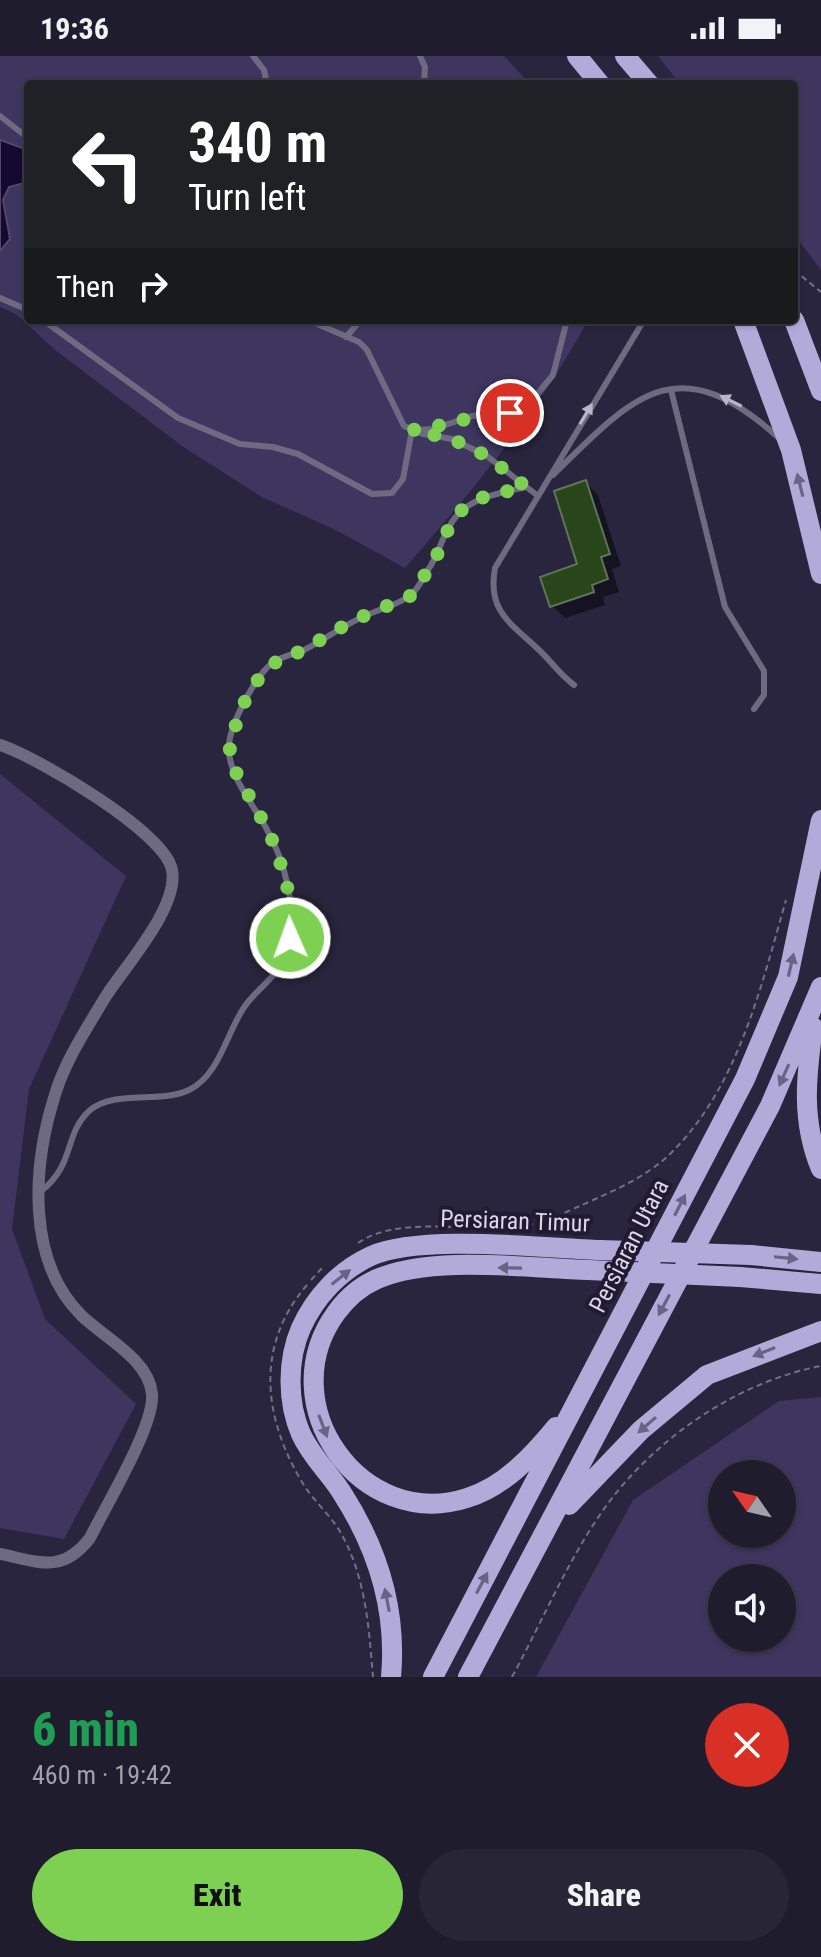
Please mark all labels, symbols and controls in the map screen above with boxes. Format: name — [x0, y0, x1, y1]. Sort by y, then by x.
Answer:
text: 19:36 — [40, 11, 109, 46]
text: 340 m — [188, 110, 327, 176]
icon: left — [56, 112, 160, 216]
text: Turn left — [188, 177, 306, 219]
icon: right — [131, 264, 175, 308]
text: Then — [56, 269, 115, 304]
pin — [476, 379, 544, 447]
icon: arrive — [488, 391, 532, 435]
one-way arrow — [719, 394, 742, 408]
one-way arrow — [579, 403, 593, 425]
one-way arrow — [793, 472, 805, 497]
position arrow — [248, 896, 332, 980]
one-way arrow — [785, 952, 797, 977]
one-way arrow — [778, 1063, 791, 1086]
street label: Persiaran Utara — [583, 1175, 675, 1317]
one-way arrow — [674, 1193, 687, 1216]
street label: Persiaran Timur — [440, 1204, 590, 1238]
one-way arrow — [774, 1252, 799, 1265]
one-way arrow — [497, 1262, 522, 1274]
one-way arrow — [331, 1269, 351, 1286]
one-way arrow — [657, 1294, 671, 1316]
one-way arrow — [752, 1345, 776, 1358]
one-way arrow — [317, 1414, 330, 1438]
one-way arrow — [638, 1416, 658, 1433]
north arrow — [708, 1460, 796, 1548]
map controls — [708, 1460, 796, 1652]
button: sound — [708, 1564, 796, 1652]
one-way arrow — [475, 1572, 489, 1595]
one-way arrow — [380, 1587, 392, 1612]
text: 6 min — [32, 1701, 139, 1758]
button: close — [705, 1703, 789, 1787]
text: 460 m · 19:42 — [32, 1760, 172, 1790]
button: Exit — [32, 1849, 403, 1941]
button: Share — [419, 1849, 789, 1941]

